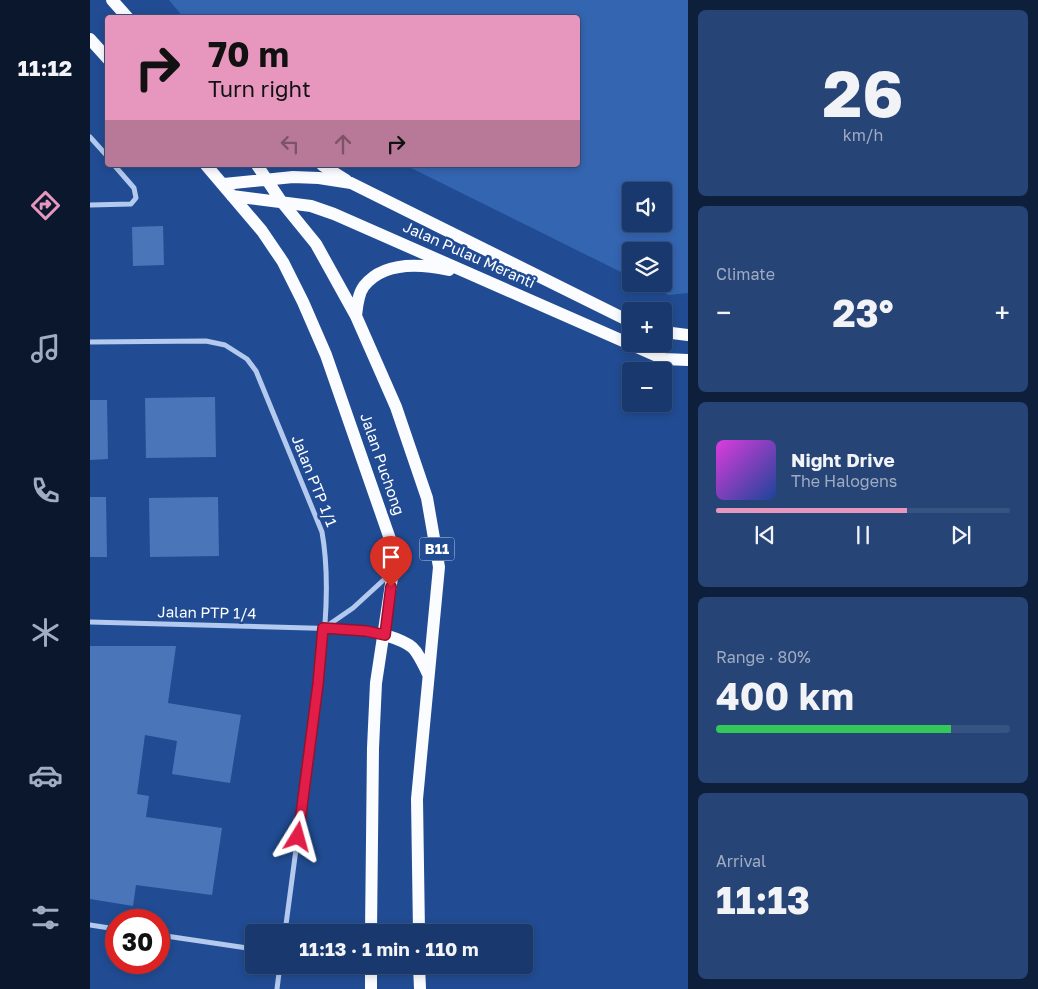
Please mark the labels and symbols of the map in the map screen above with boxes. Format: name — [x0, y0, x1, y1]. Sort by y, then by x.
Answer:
street label: Jalan Pulau Meranti — [400, 217, 538, 291]
street label: Jalan Puchong — [357, 410, 409, 517]
street label: Jalan PTP 1/1 — [288, 432, 342, 529]
pin — [370, 536, 412, 587]
road number: B11 — [420, 538, 454, 560]
street label: Jalan PTP 1/4 — [157, 602, 257, 622]
position arrow — [271, 810, 323, 862]
speed limit sign: 30 — [105, 909, 170, 974]

